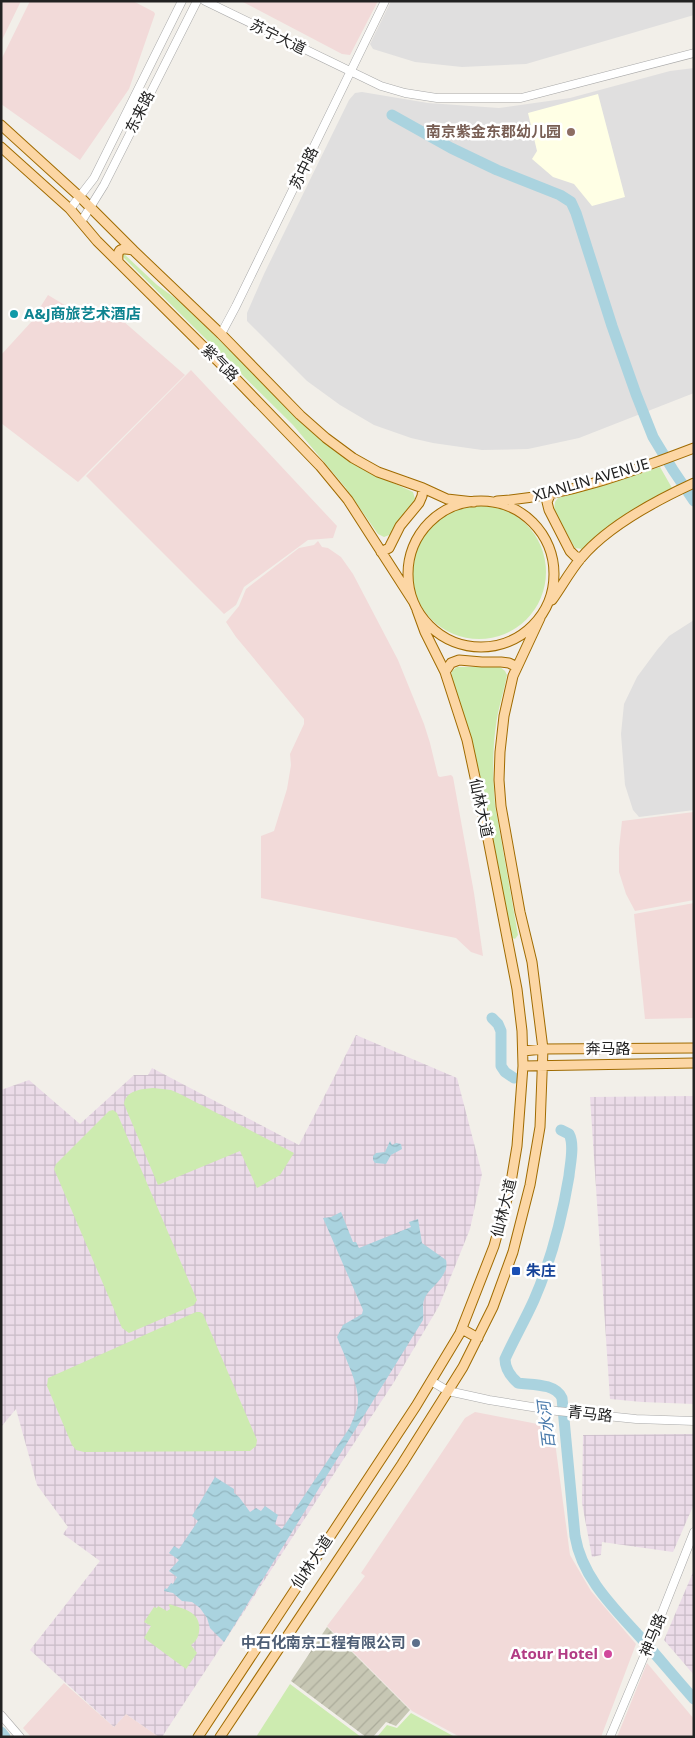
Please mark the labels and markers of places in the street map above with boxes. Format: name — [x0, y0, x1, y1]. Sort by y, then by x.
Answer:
place label: 南京紫金东郡幼儿园 — [426, 121, 561, 141]
marker: 南京紫金东郡幼儿园 — [565, 126, 577, 138]
place label: A&J商旅艺术酒店 — [24, 303, 141, 323]
marker: A&J商旅艺术酒店 — [8, 308, 20, 320]
place label: 朱庄 — [526, 1260, 556, 1280]
marker: 朱庄 — [510, 1265, 522, 1277]
place label: 中石化南京工程有限公司 — [241, 1632, 406, 1652]
marker: 中石化南京工程有限公司 — [410, 1637, 422, 1649]
place label: Atour Hotel — [511, 1643, 598, 1663]
marker: Atour Hotel — [602, 1648, 614, 1660]

